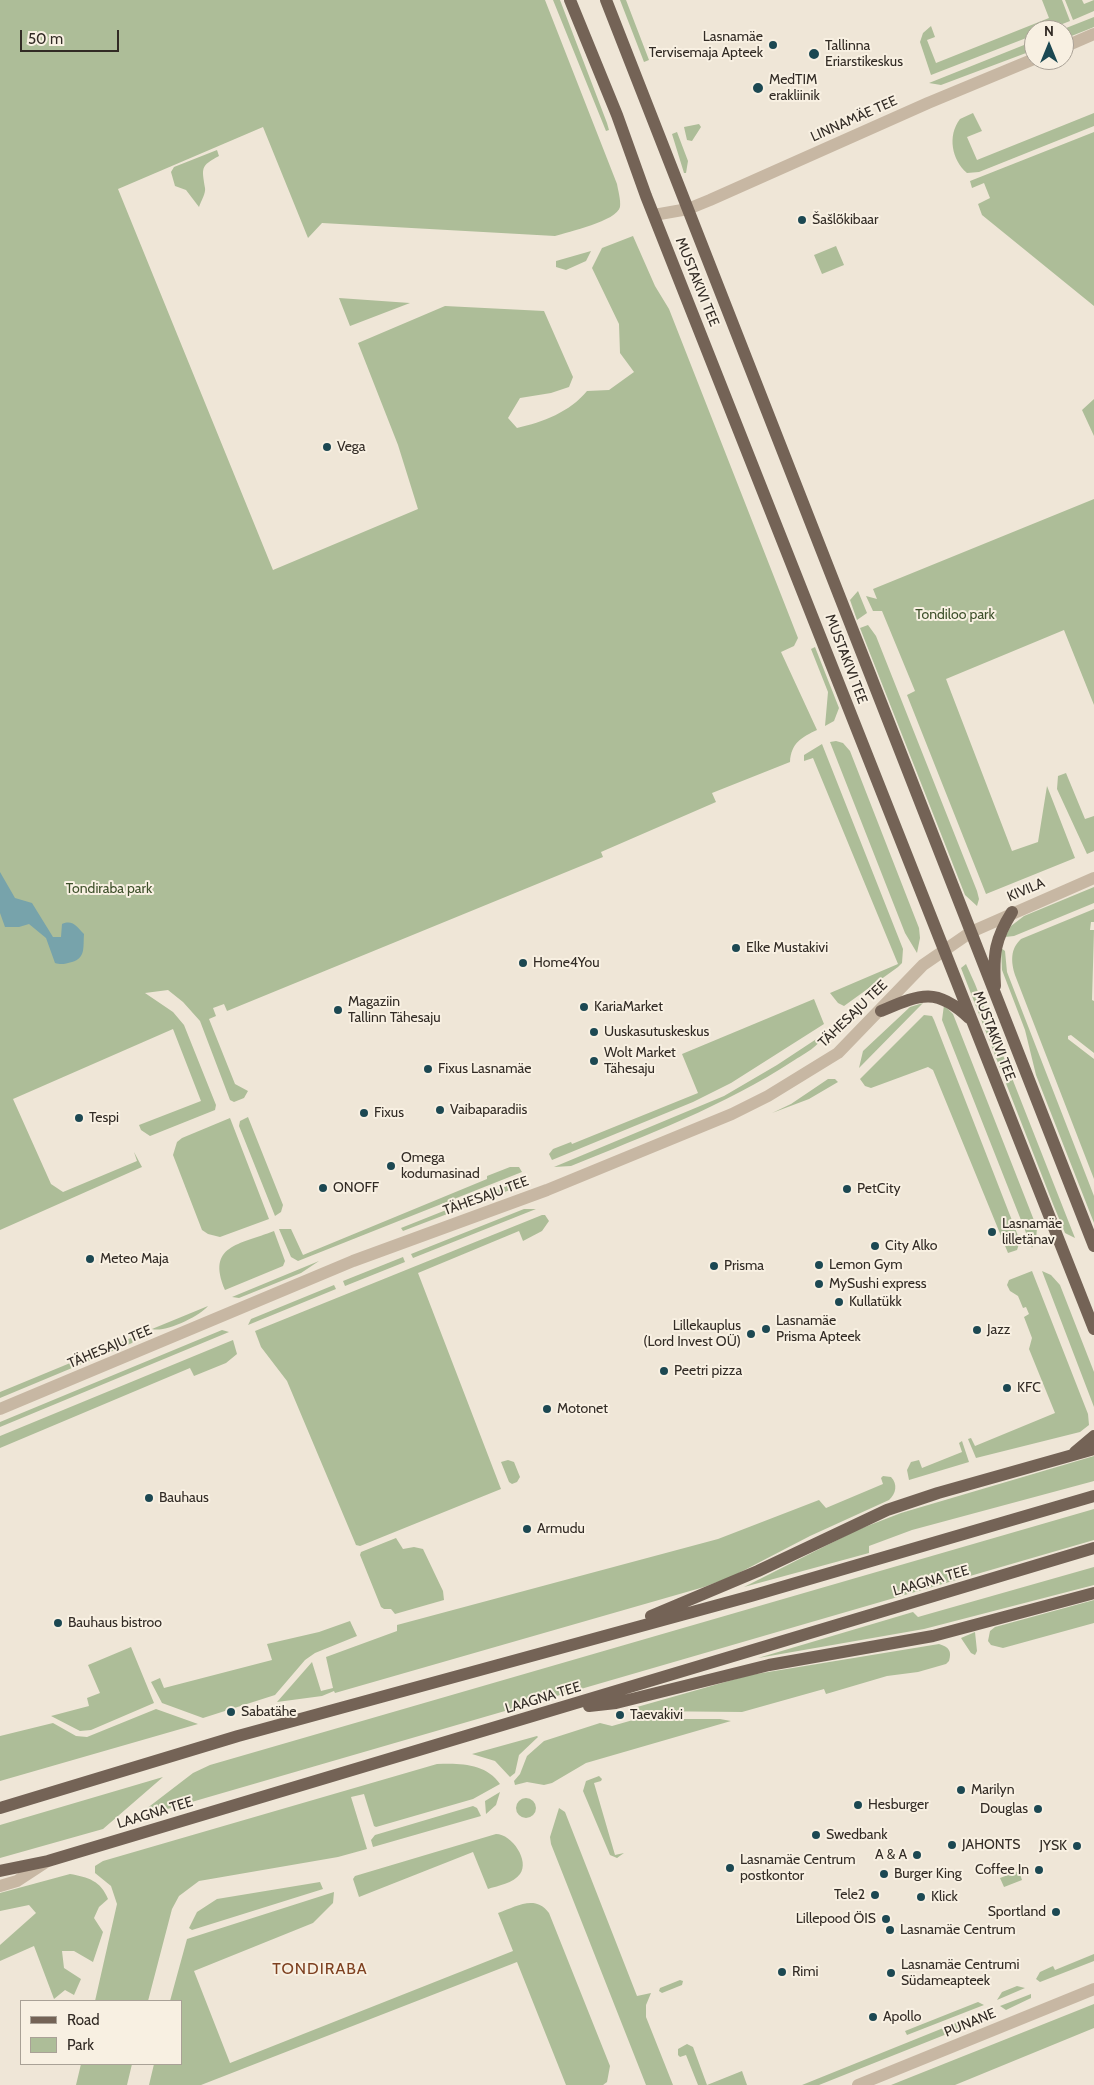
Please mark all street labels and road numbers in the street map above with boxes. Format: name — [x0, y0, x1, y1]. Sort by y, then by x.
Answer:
street label: LINNAMÄE TEE — [808, 92, 900, 146]
street label: MUSTAKIVI TEE — [671, 235, 723, 329]
street label: MUSTAKIVI TEE — [821, 612, 871, 706]
street label: KIVILA — [1005, 875, 1047, 905]
street label: TÄHESAJU TEE — [815, 977, 891, 1051]
street label: MUSTAKIVI TEE — [969, 989, 1019, 1083]
street label: TÄHESAJU TEE — [441, 1173, 531, 1219]
street label: TÄHESAJU TEE — [65, 1322, 155, 1372]
street label: LAAGNA TEE — [891, 1562, 971, 1600]
street label: LAAGNA TEE — [503, 1679, 583, 1717]
street label: LAAGNA TEE — [115, 1794, 195, 1832]
street label: PUNANE — [942, 2005, 998, 2041]

